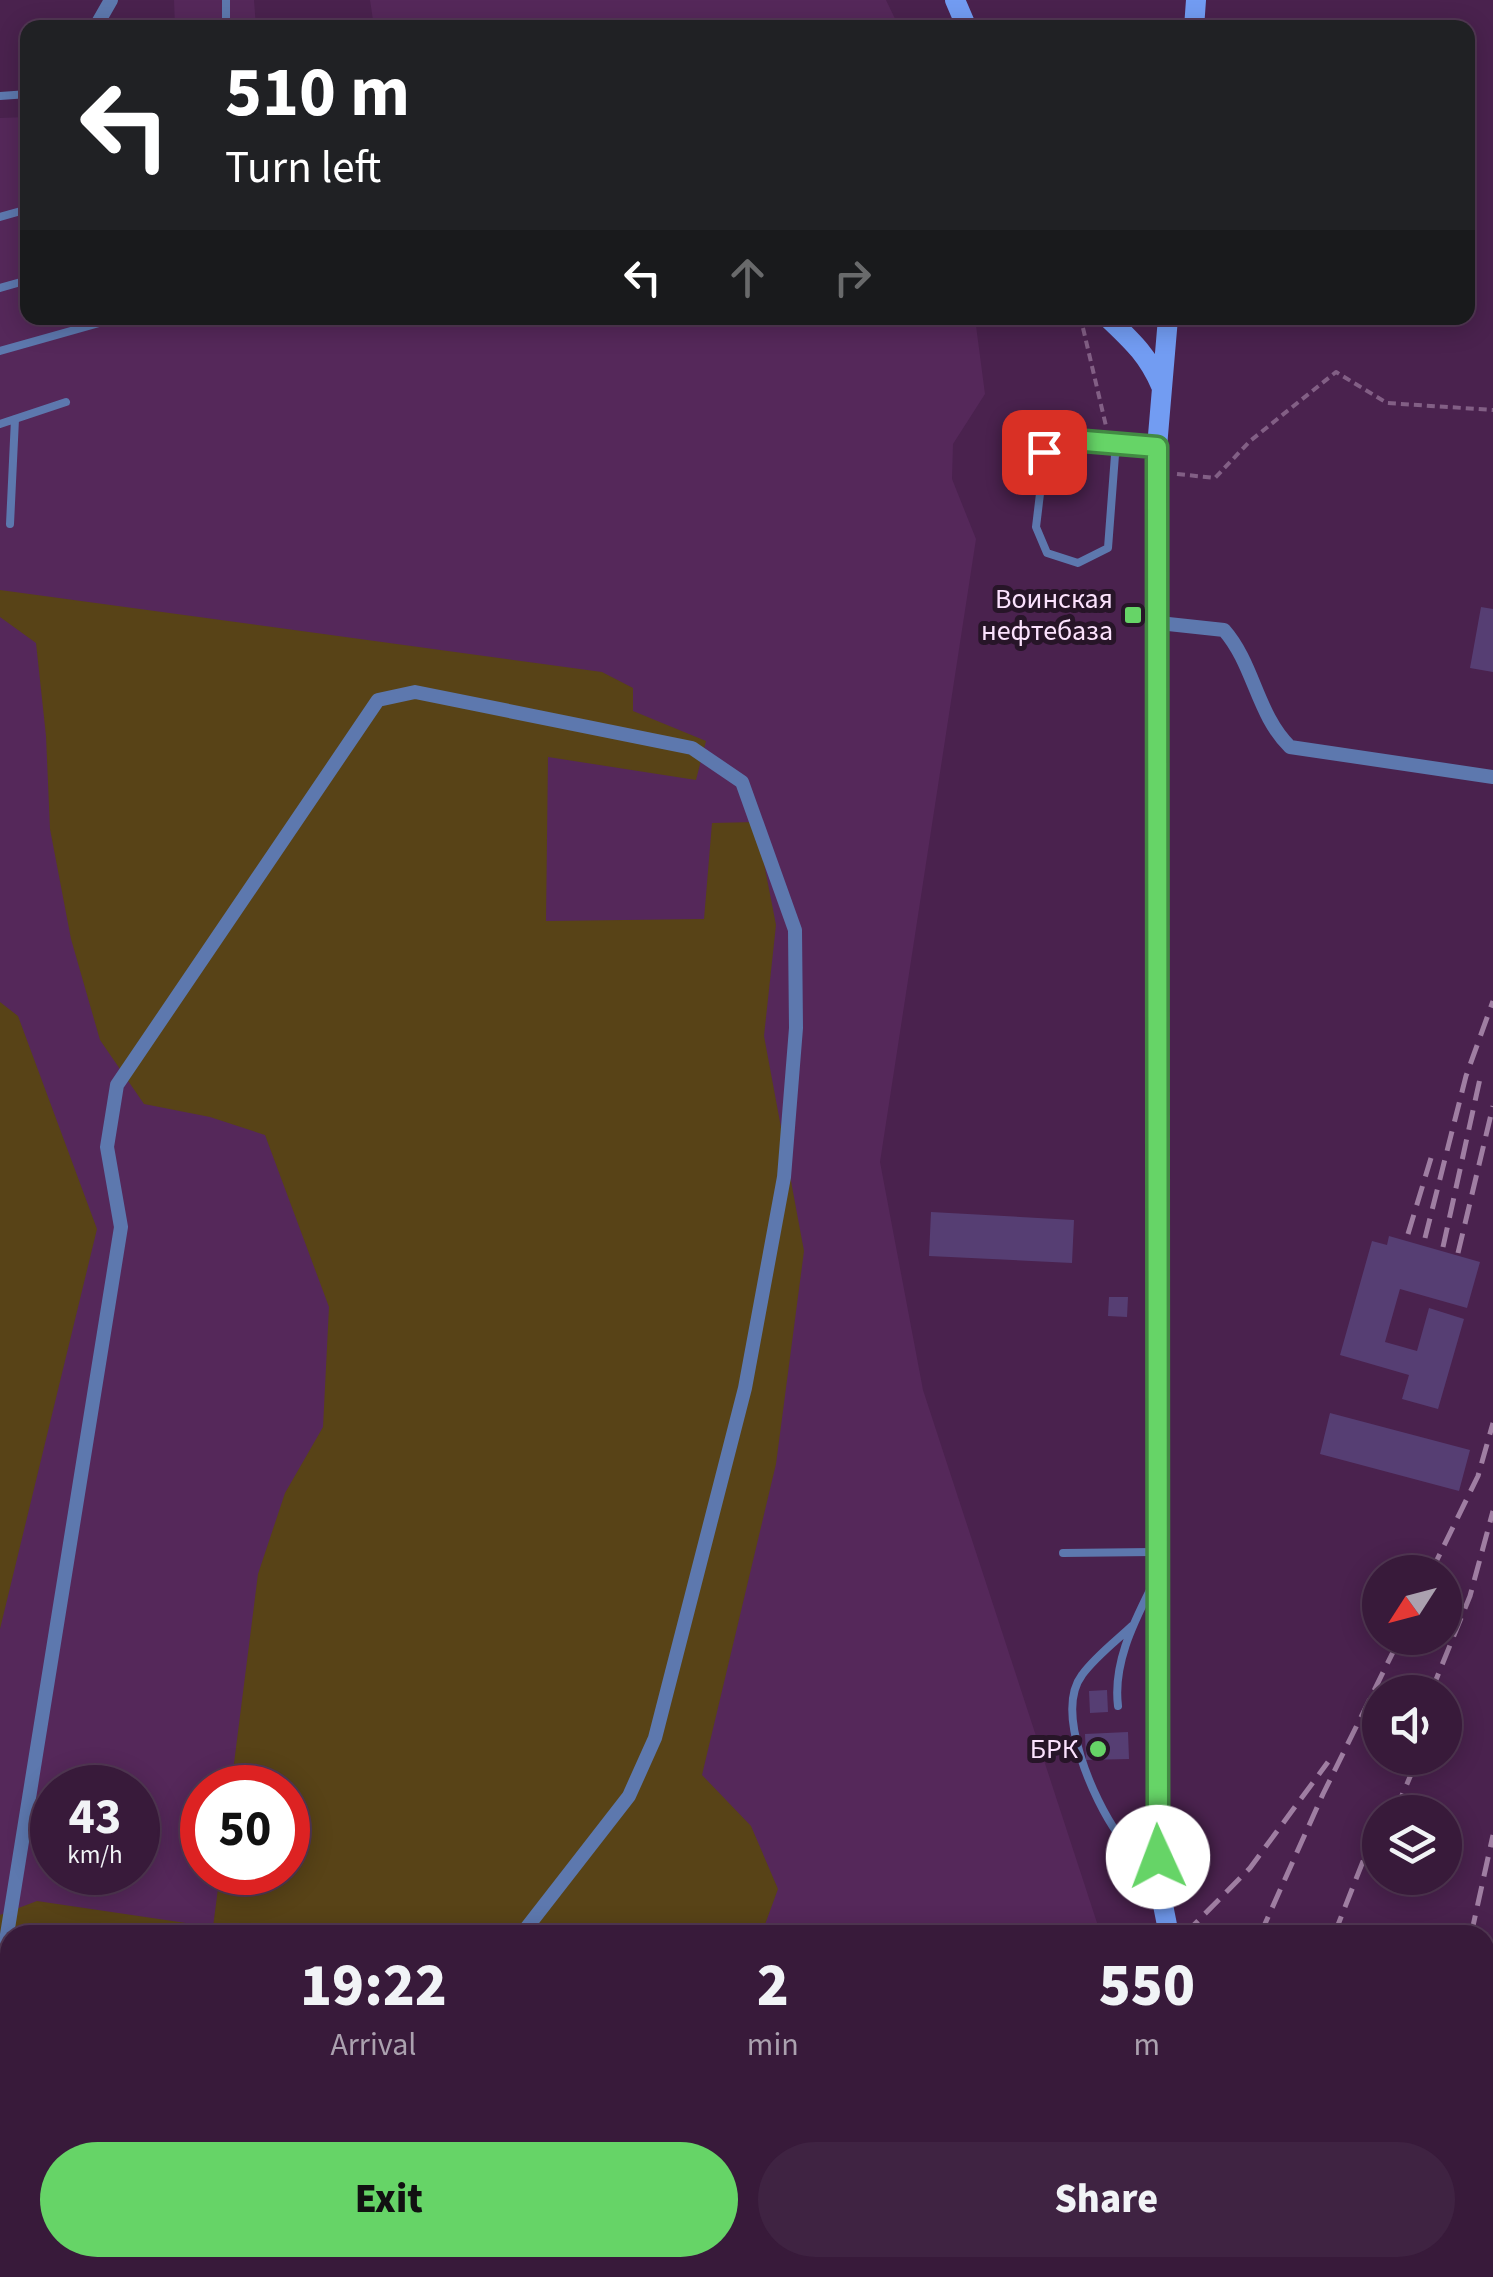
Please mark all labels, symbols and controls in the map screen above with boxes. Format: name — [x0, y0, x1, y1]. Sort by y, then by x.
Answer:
text: 510 m — [225, 43, 410, 143]
icon: left — [60, 60, 190, 190]
text: Turn left — [225, 136, 381, 200]
icon: left — [615, 250, 670, 305]
icon: ahead — [720, 250, 775, 305]
icon: right — [825, 250, 880, 305]
pin — [1002, 410, 1087, 495]
icon: arrive — [1017, 425, 1072, 480]
place label: Воинская нефтебаза — [981, 579, 1113, 651]
marker: Воинская нефтебаза — [1122, 604, 1144, 626]
north arrow — [1362, 1555, 1462, 1655]
map controls — [1362, 1555, 1462, 1895]
button: sound — [1362, 1675, 1462, 1775]
place label: БРК — [1030, 1729, 1079, 1769]
marker: БРК — [1087, 1738, 1109, 1760]
speed limit sign: 50 — [180, 1765, 310, 1895]
text: 43 — [69, 1782, 121, 1853]
button: layers — [1362, 1795, 1462, 1895]
position arrow — [1106, 1805, 1210, 1909]
text: km/h — [67, 1837, 123, 1873]
text: 19:22 — [300, 1944, 447, 2029]
text: 2 — [757, 1944, 789, 2029]
text: 550 — [1099, 1944, 1195, 2029]
text: Arrival — [330, 2022, 416, 2068]
text: min — [747, 2022, 799, 2068]
text: m — [1134, 2022, 1160, 2068]
button: Exit — [40, 2142, 738, 2257]
button: Share — [758, 2142, 1455, 2257]

